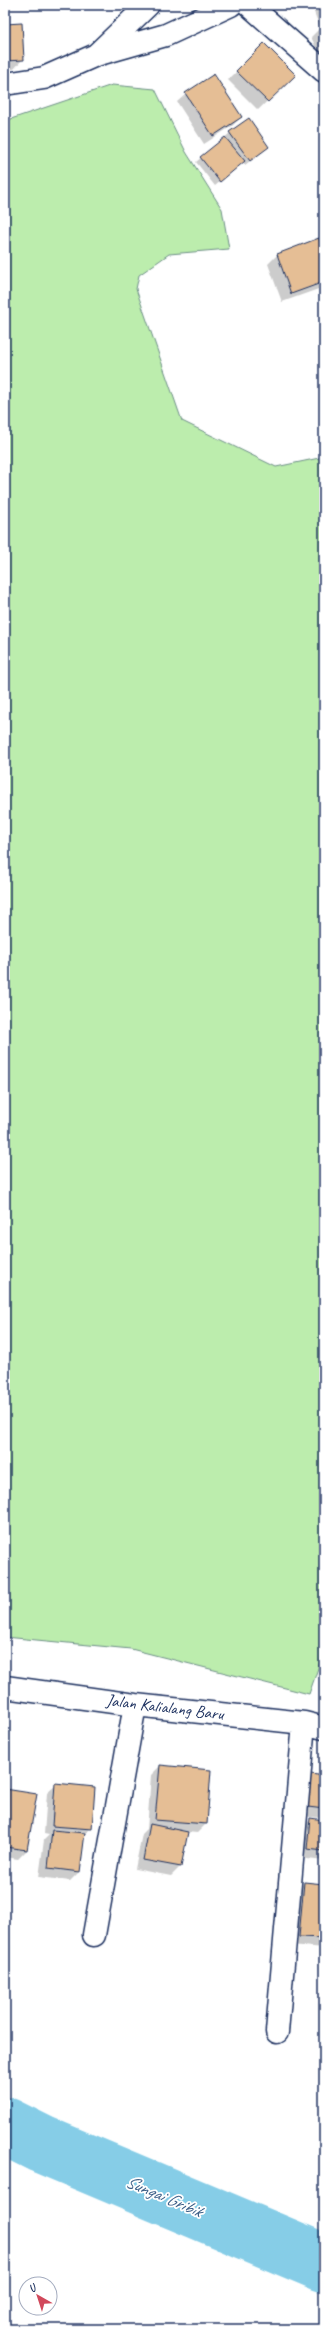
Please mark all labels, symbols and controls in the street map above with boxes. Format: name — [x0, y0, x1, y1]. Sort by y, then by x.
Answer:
street label: Jalan Kalialang Baru — [104, 1689, 227, 1725]
water label: Sungai Gribik — [122, 2170, 209, 2223]
north arrow — [18, 2276, 58, 2316]
text: U — [25, 2279, 40, 2295]

